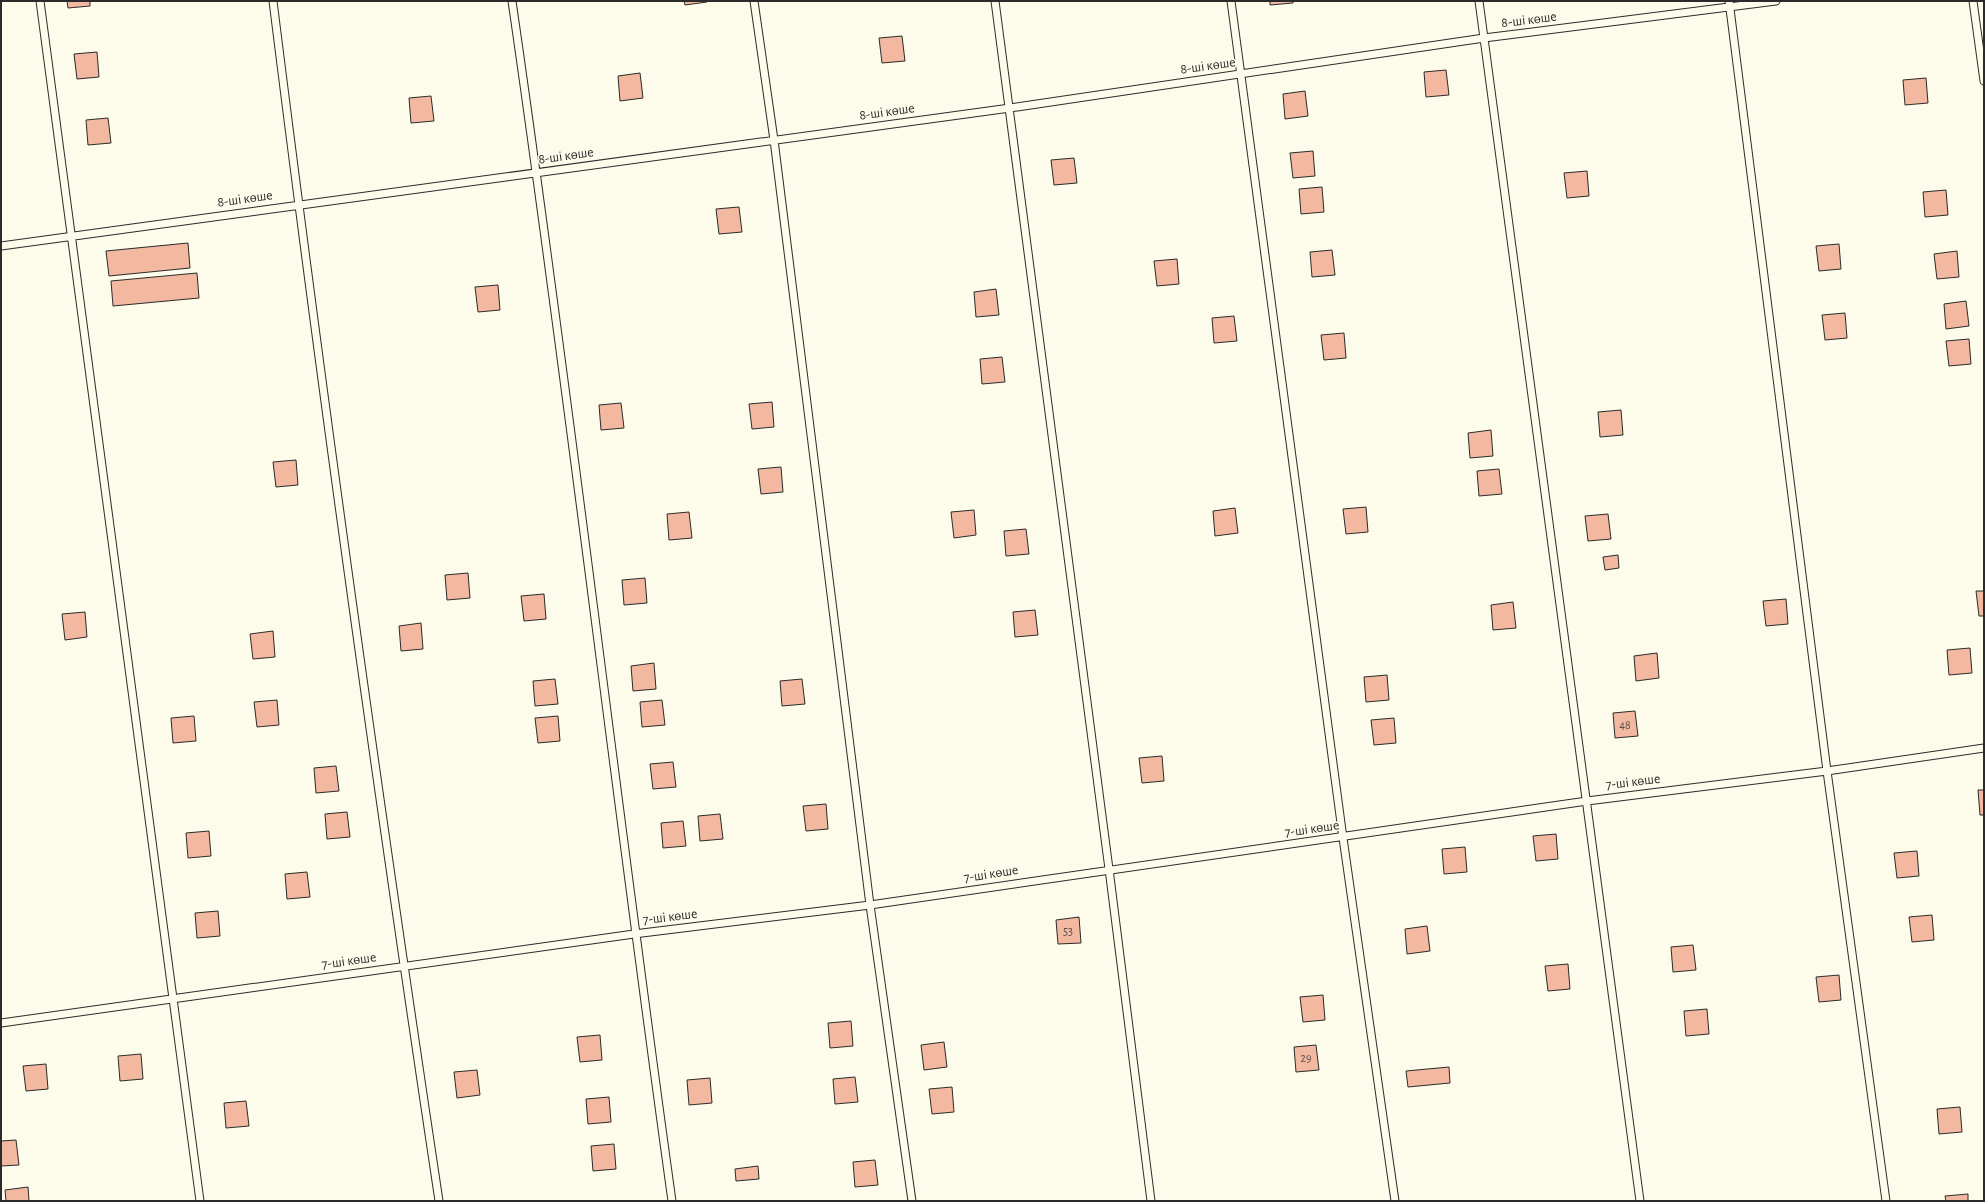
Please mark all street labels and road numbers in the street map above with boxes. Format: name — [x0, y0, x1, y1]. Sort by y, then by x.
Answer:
street label: 8-ші көше — [1500, 10, 1558, 30]
street label: 8-ші көше — [1179, 55, 1237, 77]
street label: 8-ші көше — [858, 101, 916, 123]
street label: 8-ші көше — [537, 145, 595, 167]
street label: 8-ші көше — [216, 188, 274, 210]
street label: 7-ші көше — [1605, 772, 1661, 792]
street label: 7-ші көше — [1284, 818, 1340, 840]
street label: 7-ші көше — [963, 863, 1019, 885]
street label: 7-ші көше — [642, 907, 698, 927]
street label: 7-ші көше — [321, 950, 377, 972]

